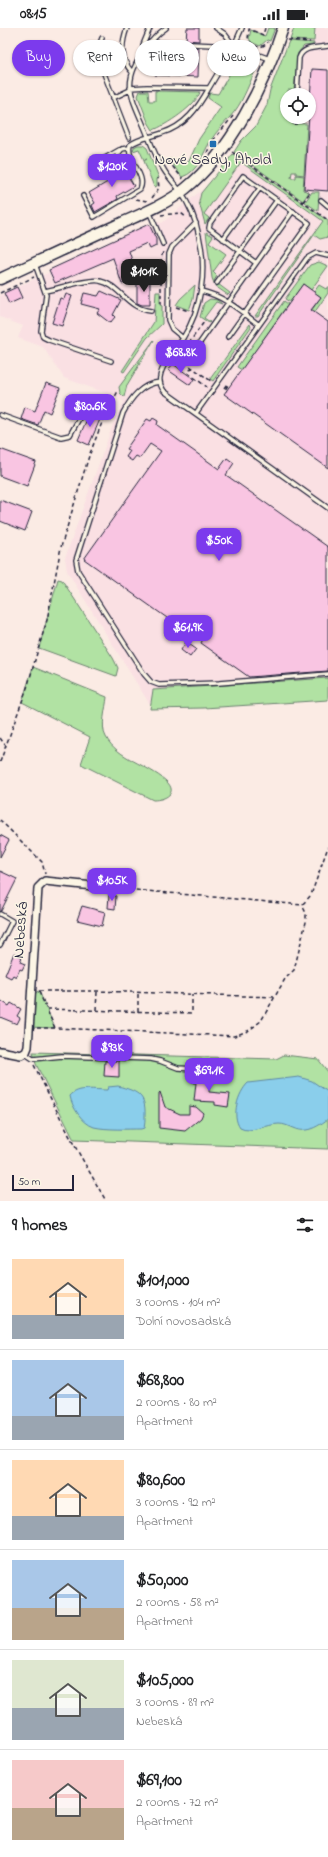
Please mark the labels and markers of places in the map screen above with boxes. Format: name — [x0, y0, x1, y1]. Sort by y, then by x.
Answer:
marker: Nové Sady, Ahold — [208, 139, 218, 149]
place label: Nové Sady, Ahold — [155, 148, 272, 172]
pin: $120K — [84, 154, 140, 188]
pin: $101K — [116, 259, 172, 293]
pin: $68.8K — [148, 340, 214, 374]
pin: $80.6K — [57, 394, 123, 428]
pin: $50K — [195, 528, 243, 562]
pin: $61.9K — [155, 615, 221, 649]
pin: $105K — [84, 868, 140, 902]
pin: $93K — [88, 1035, 136, 1069]
pin: $69.1K — [176, 1058, 242, 1092]

